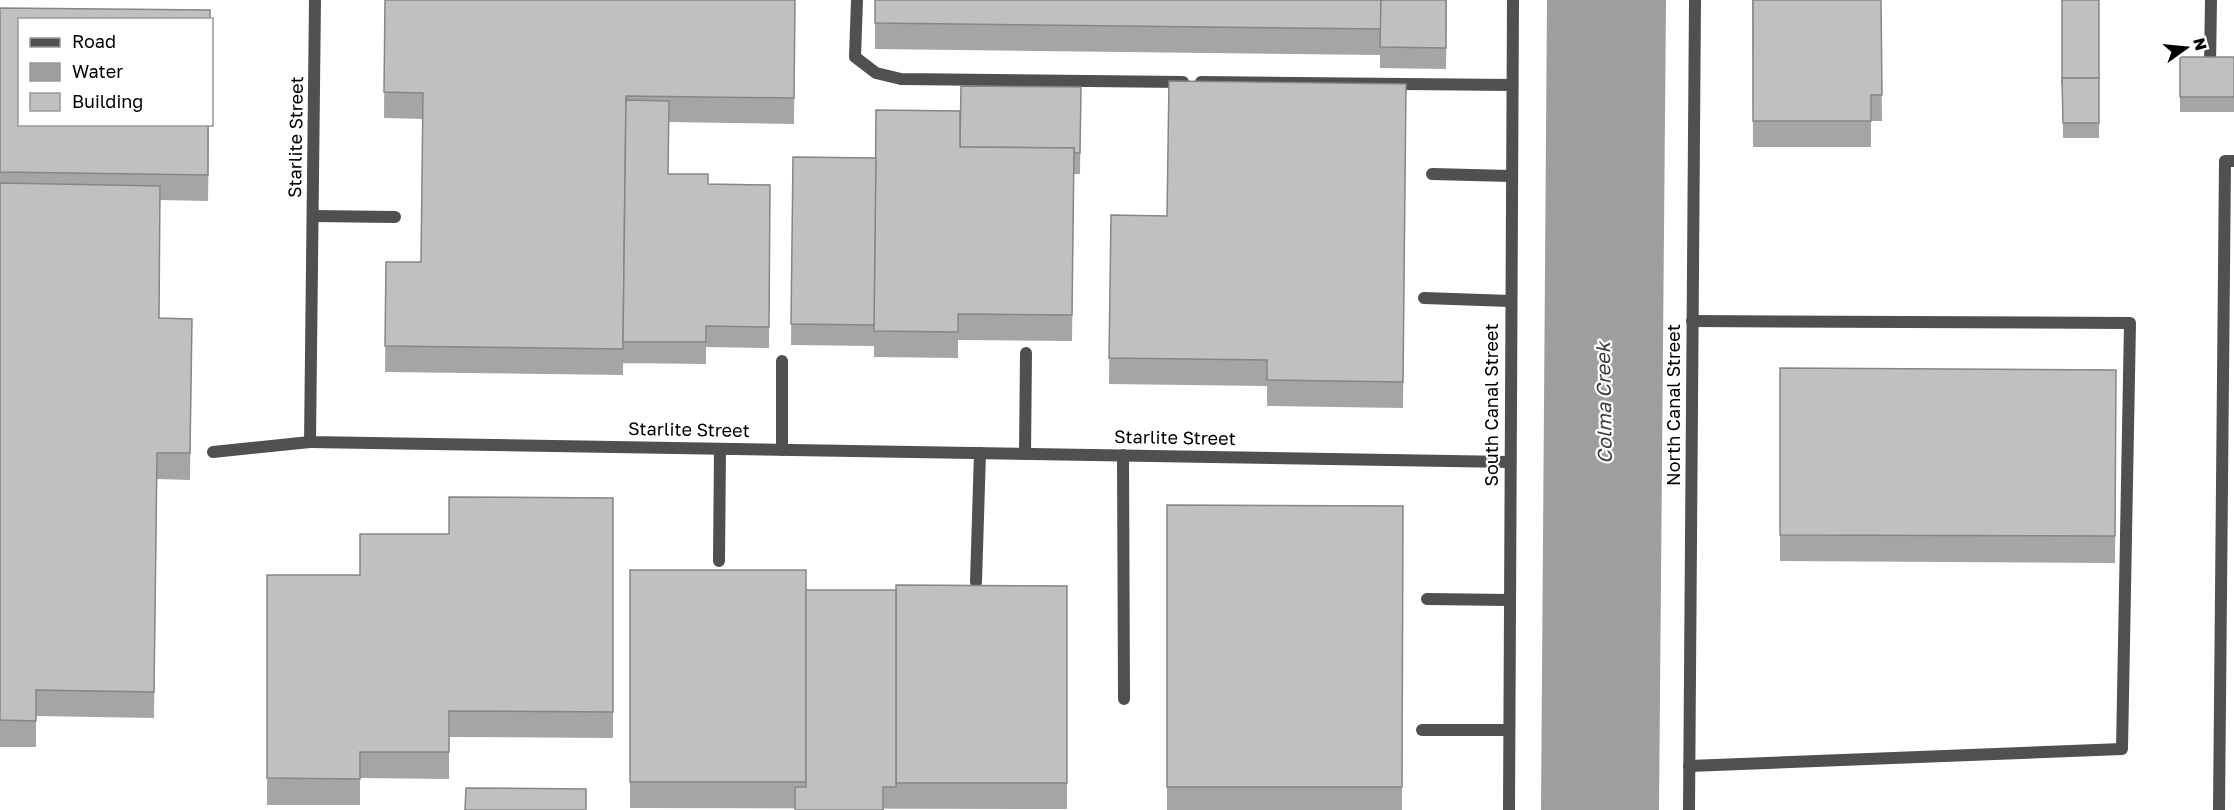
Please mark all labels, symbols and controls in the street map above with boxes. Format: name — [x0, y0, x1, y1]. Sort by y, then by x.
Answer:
legend — [18, 18, 213, 126]
north arrow — [2156, 18, 2216, 78]
text: Road — [72, 30, 116, 52]
text: N — [2189, 36, 2212, 53]
text: Water — [72, 60, 123, 82]
street label: Starlite Street — [283, 76, 307, 198]
text: Building — [72, 90, 143, 112]
street label: South Canal Street — [1480, 323, 1502, 487]
street label: North Canal Street — [1662, 324, 1684, 486]
water label: Colma Creek — [1590, 339, 1616, 464]
street label: Starlite Street — [628, 417, 750, 441]
street label: Starlite Street — [1114, 425, 1236, 449]

